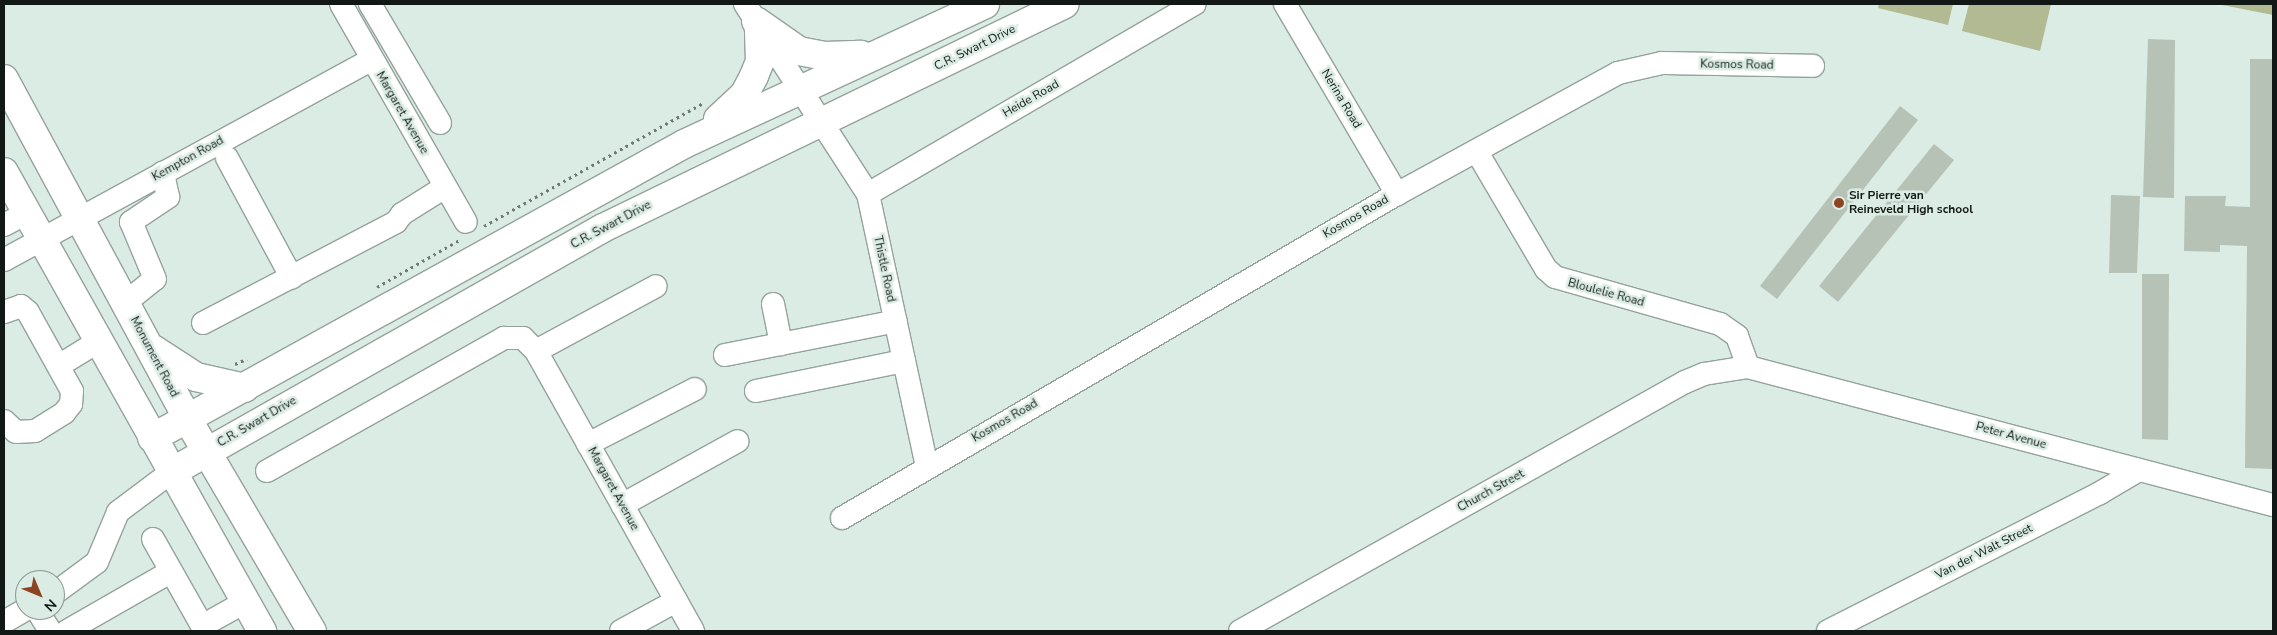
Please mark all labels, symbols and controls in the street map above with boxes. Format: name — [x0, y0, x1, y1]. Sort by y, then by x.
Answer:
street label: C.R. Swart Drive — [932, 22, 1018, 74]
street label: Kosmos Road — [1700, 57, 1774, 73]
street label: Nerina Road — [1318, 67, 1364, 131]
street label: Margaret Avenue — [373, 69, 431, 157]
street label: Heide Road — [1000, 77, 1062, 121]
street label: Kempton Road — [150, 133, 226, 185]
place label: Sir Pierre van Reineveld High school — [1849, 189, 1973, 217]
street label: Kosmos Road — [1321, 192, 1391, 242]
marker: Sir Pierre van Reineveld High school — [1833, 197, 1845, 209]
street label: C.R. Swart Drive — [568, 198, 654, 252]
street label: Thistle Road — [870, 234, 898, 304]
street label: Bloulelie Road — [1566, 276, 1646, 310]
street label: Monument Road — [127, 314, 181, 400]
street label: C.R. Swart Drive — [215, 394, 299, 450]
street label: Kosmos Road — [970, 396, 1040, 446]
street label: Peter Avenue — [1974, 420, 2048, 452]
street label: Margaret Avenue — [584, 445, 642, 533]
street label: Church Street — [1455, 467, 1527, 515]
street label: Van der Walt Street — [1933, 521, 2035, 583]
north arrow — [15, 570, 65, 620]
text: N — [40, 595, 61, 616]

